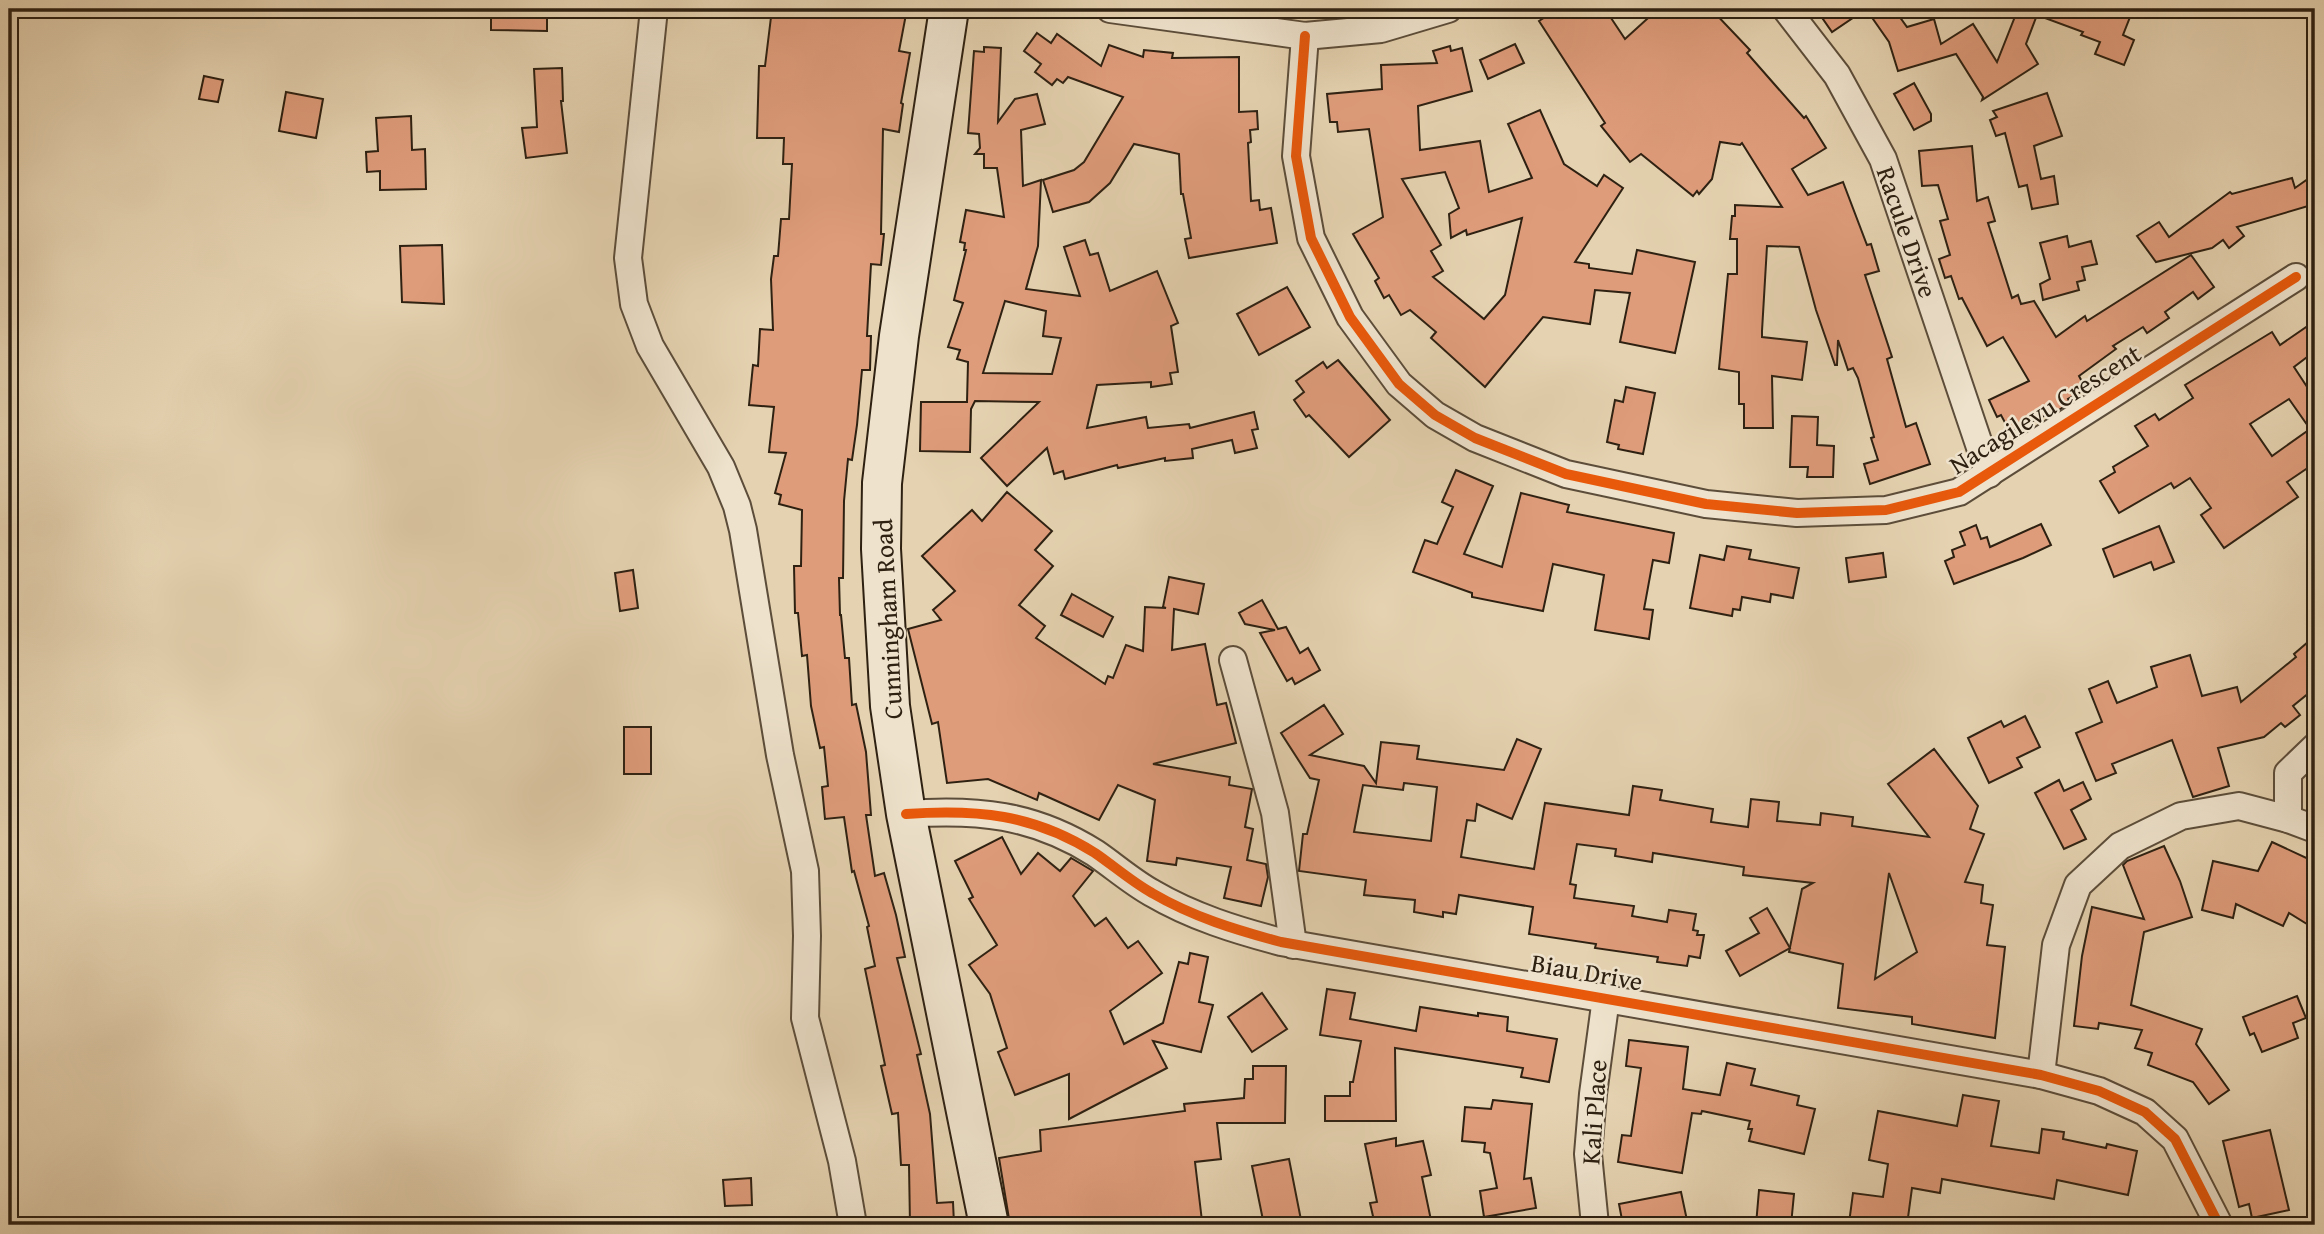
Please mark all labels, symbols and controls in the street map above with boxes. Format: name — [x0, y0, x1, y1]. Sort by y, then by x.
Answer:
street label: Racule Drive — [1867, 161, 1948, 303]
street label: Nacagilevu Crescent — [1941, 334, 2148, 483]
street label: Cunningham Road — [863, 518, 912, 720]
street label: Biau Drive — [1528, 943, 1646, 1000]
street label: Kali Place — [1570, 1058, 1617, 1166]

